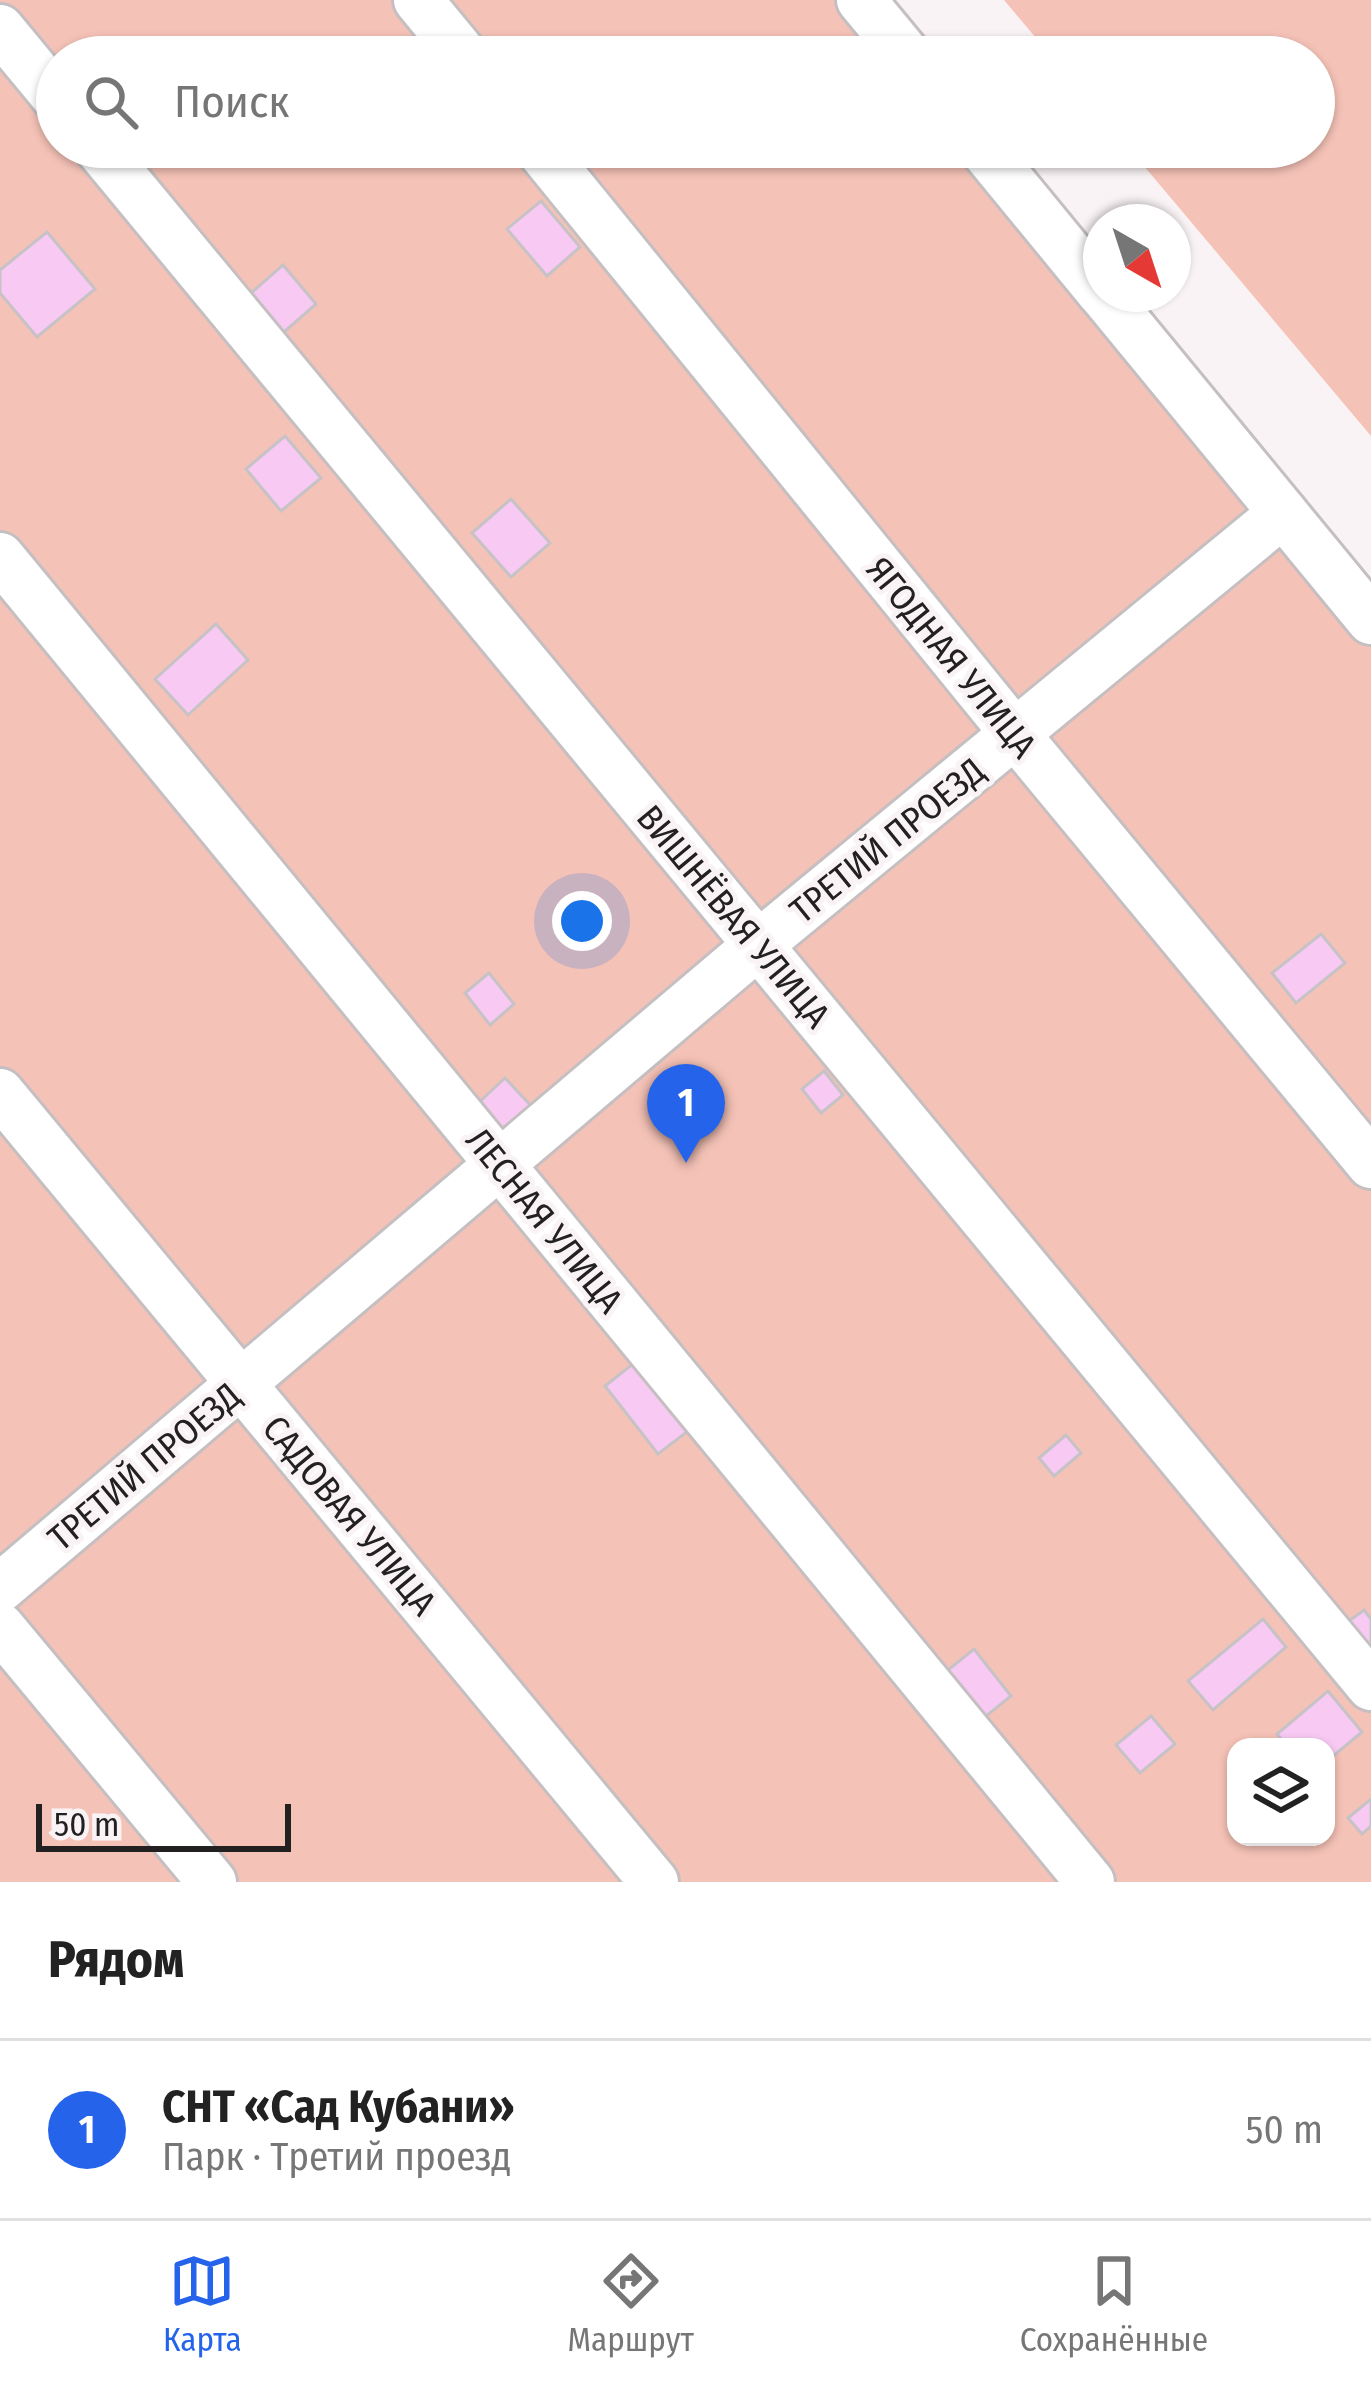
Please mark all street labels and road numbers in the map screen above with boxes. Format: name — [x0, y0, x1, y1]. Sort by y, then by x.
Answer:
street label: ЯГОДНАЯ УЛИЦА — [857, 548, 1046, 767]
street label: ТРЕТИЙ ПРОЕЗД — [781, 749, 994, 933]
street label: ВИШНЁВАЯ УЛИЦА — [627, 796, 839, 1037]
street label: ЛЕСНАЯ УЛИЦА — [456, 1119, 632, 1322]
street label: ТРЕТИЙ ПРОЕЗД — [39, 1373, 250, 1560]
street label: САДОВАЯ УЛИЦА — [253, 1407, 445, 1624]

